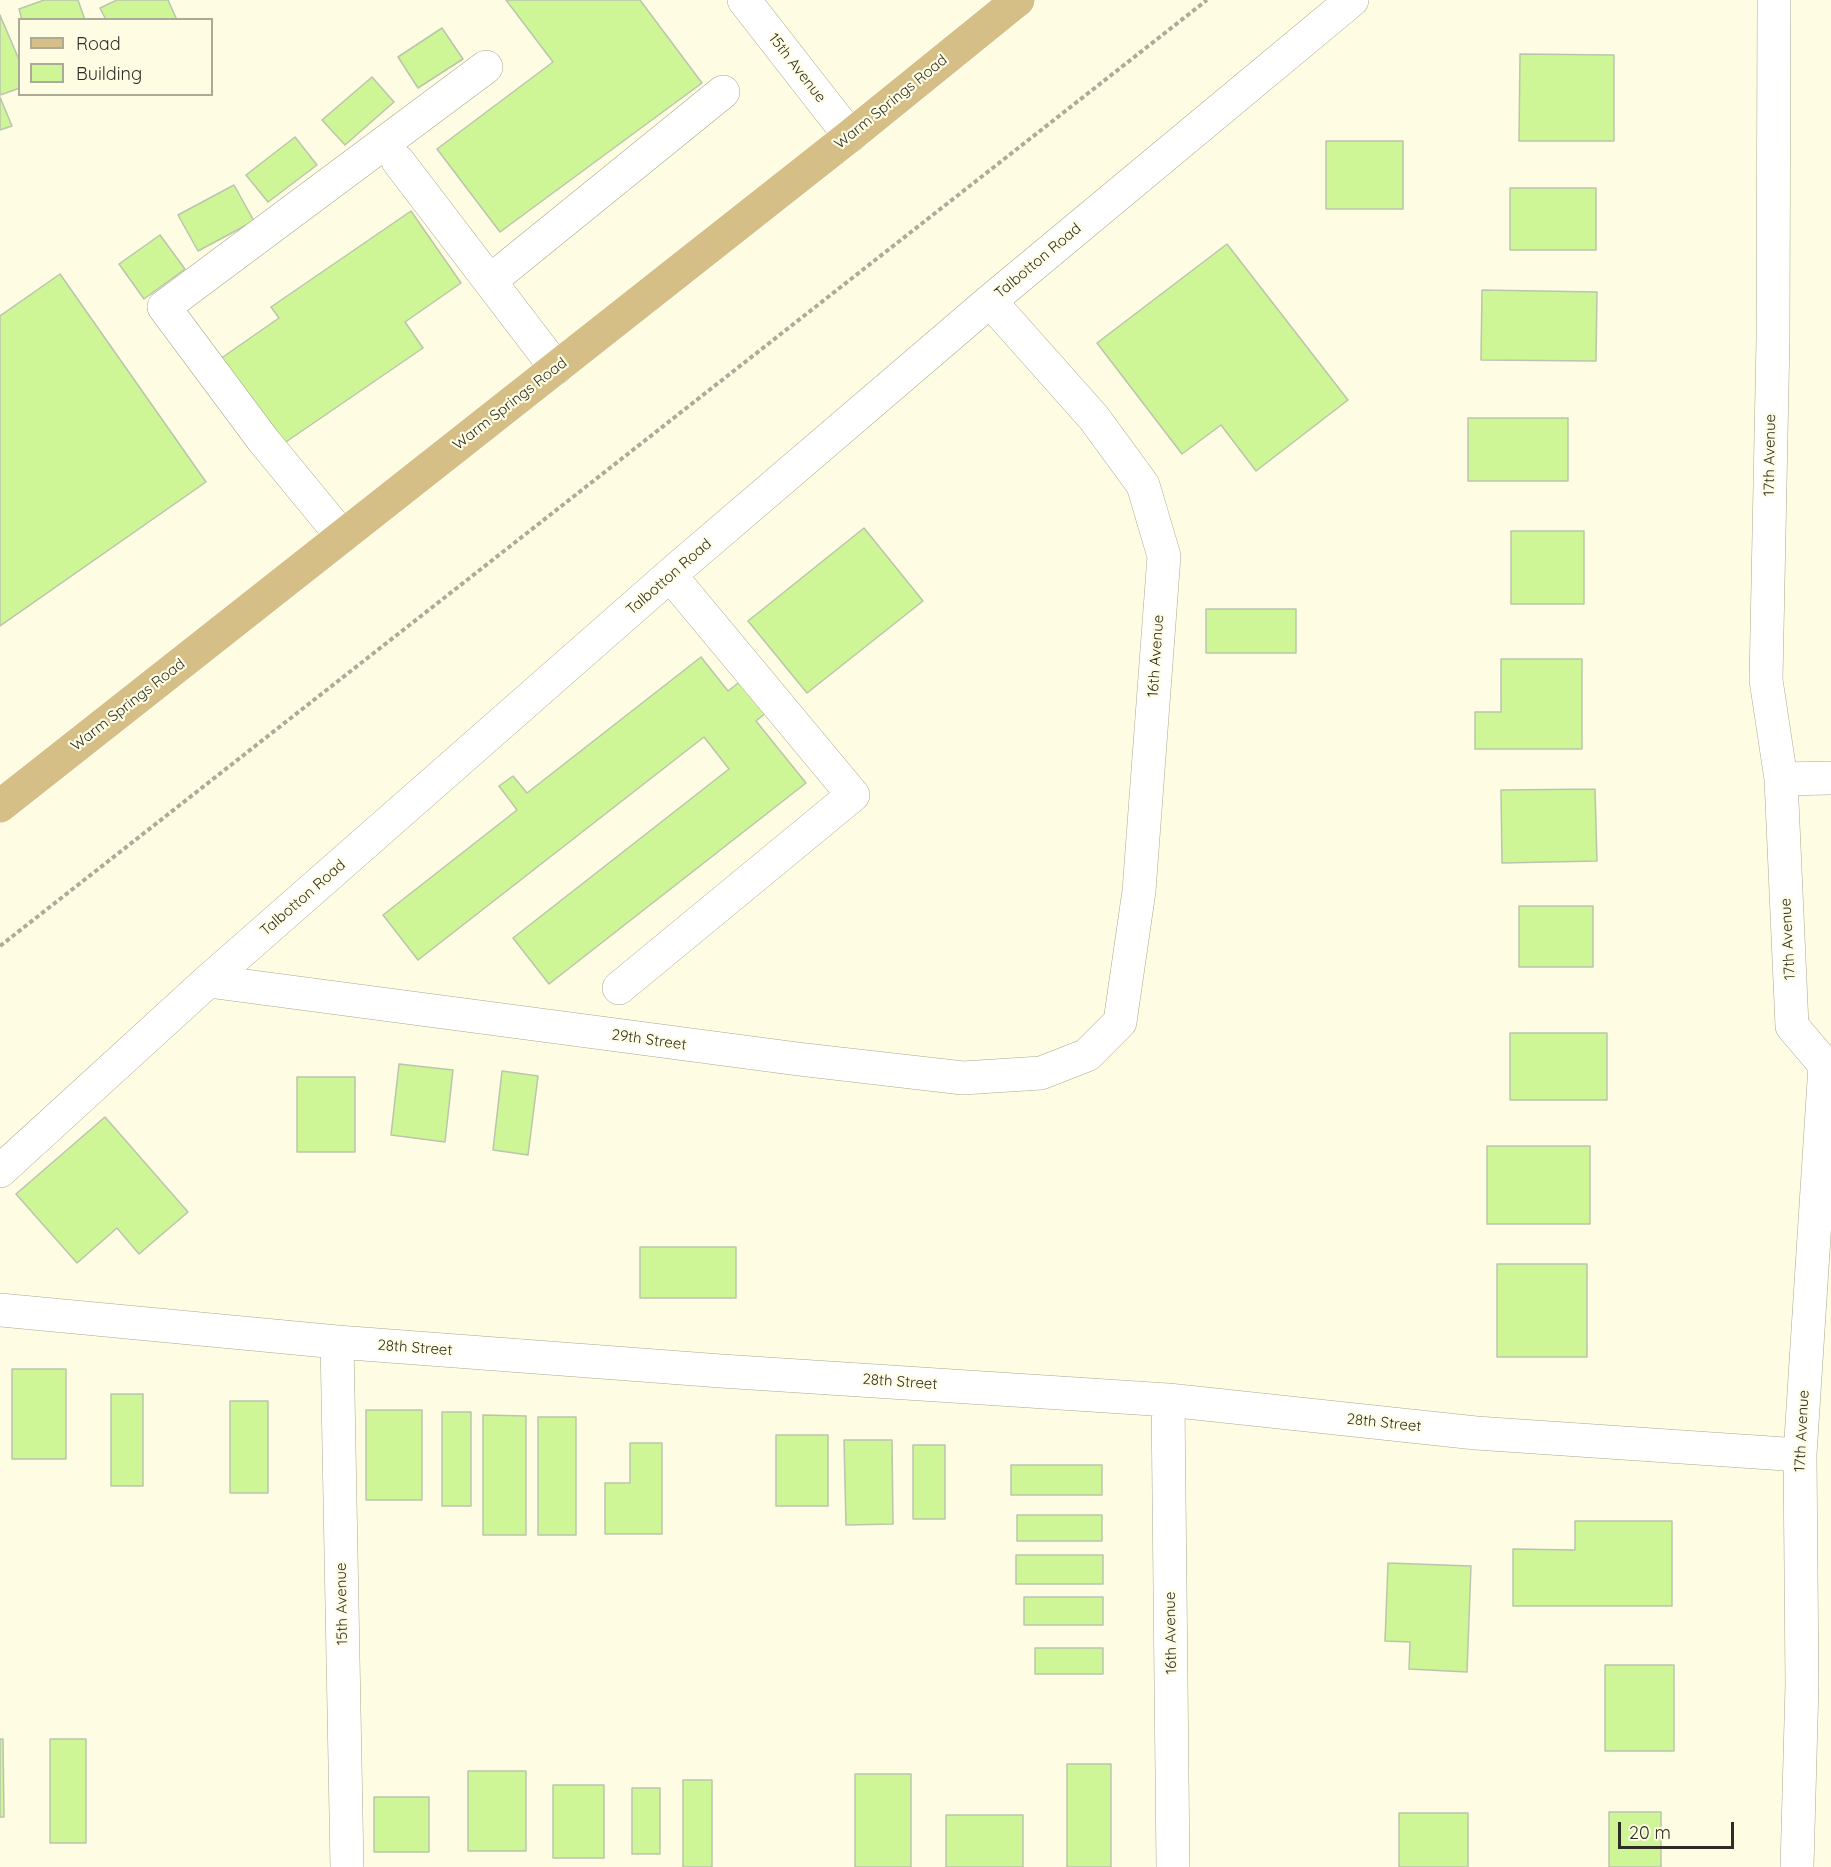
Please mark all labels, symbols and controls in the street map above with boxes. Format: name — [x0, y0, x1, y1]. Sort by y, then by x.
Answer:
legend — [18, 18, 213, 96]
street label: 15th Avenue — [764, 30, 830, 106]
text: Road — [76, 32, 121, 55]
street label: Warm Springs Road — [831, 51, 951, 153]
text: Building — [76, 62, 142, 85]
street label: Talbotton Road — [991, 220, 1085, 302]
street label: Warm Springs Road — [449, 354, 571, 454]
street label: 17th Avenue — [1760, 414, 1780, 496]
street label: Talbotton Road — [623, 535, 715, 619]
street label: 16th Avenue — [1144, 614, 1168, 698]
street label: Warm Springs Road — [67, 655, 189, 755]
street label: Talbotton Road — [257, 856, 349, 940]
street label: 17th Avenue — [1777, 897, 1799, 981]
street label: 29th Street — [610, 1026, 688, 1054]
street label: 28th Street — [377, 1336, 453, 1360]
street label: 28th Street — [862, 1370, 938, 1394]
street label: 17th Avenue — [1791, 1389, 1813, 1473]
street label: 28th Street — [1346, 1410, 1422, 1436]
street label: 15th Avenue — [332, 1562, 352, 1646]
street label: 16th Avenue — [1161, 1592, 1181, 1674]
scale bar — [1621, 1810, 1736, 1848]
text: 20 m — [1629, 1821, 1671, 1844]

